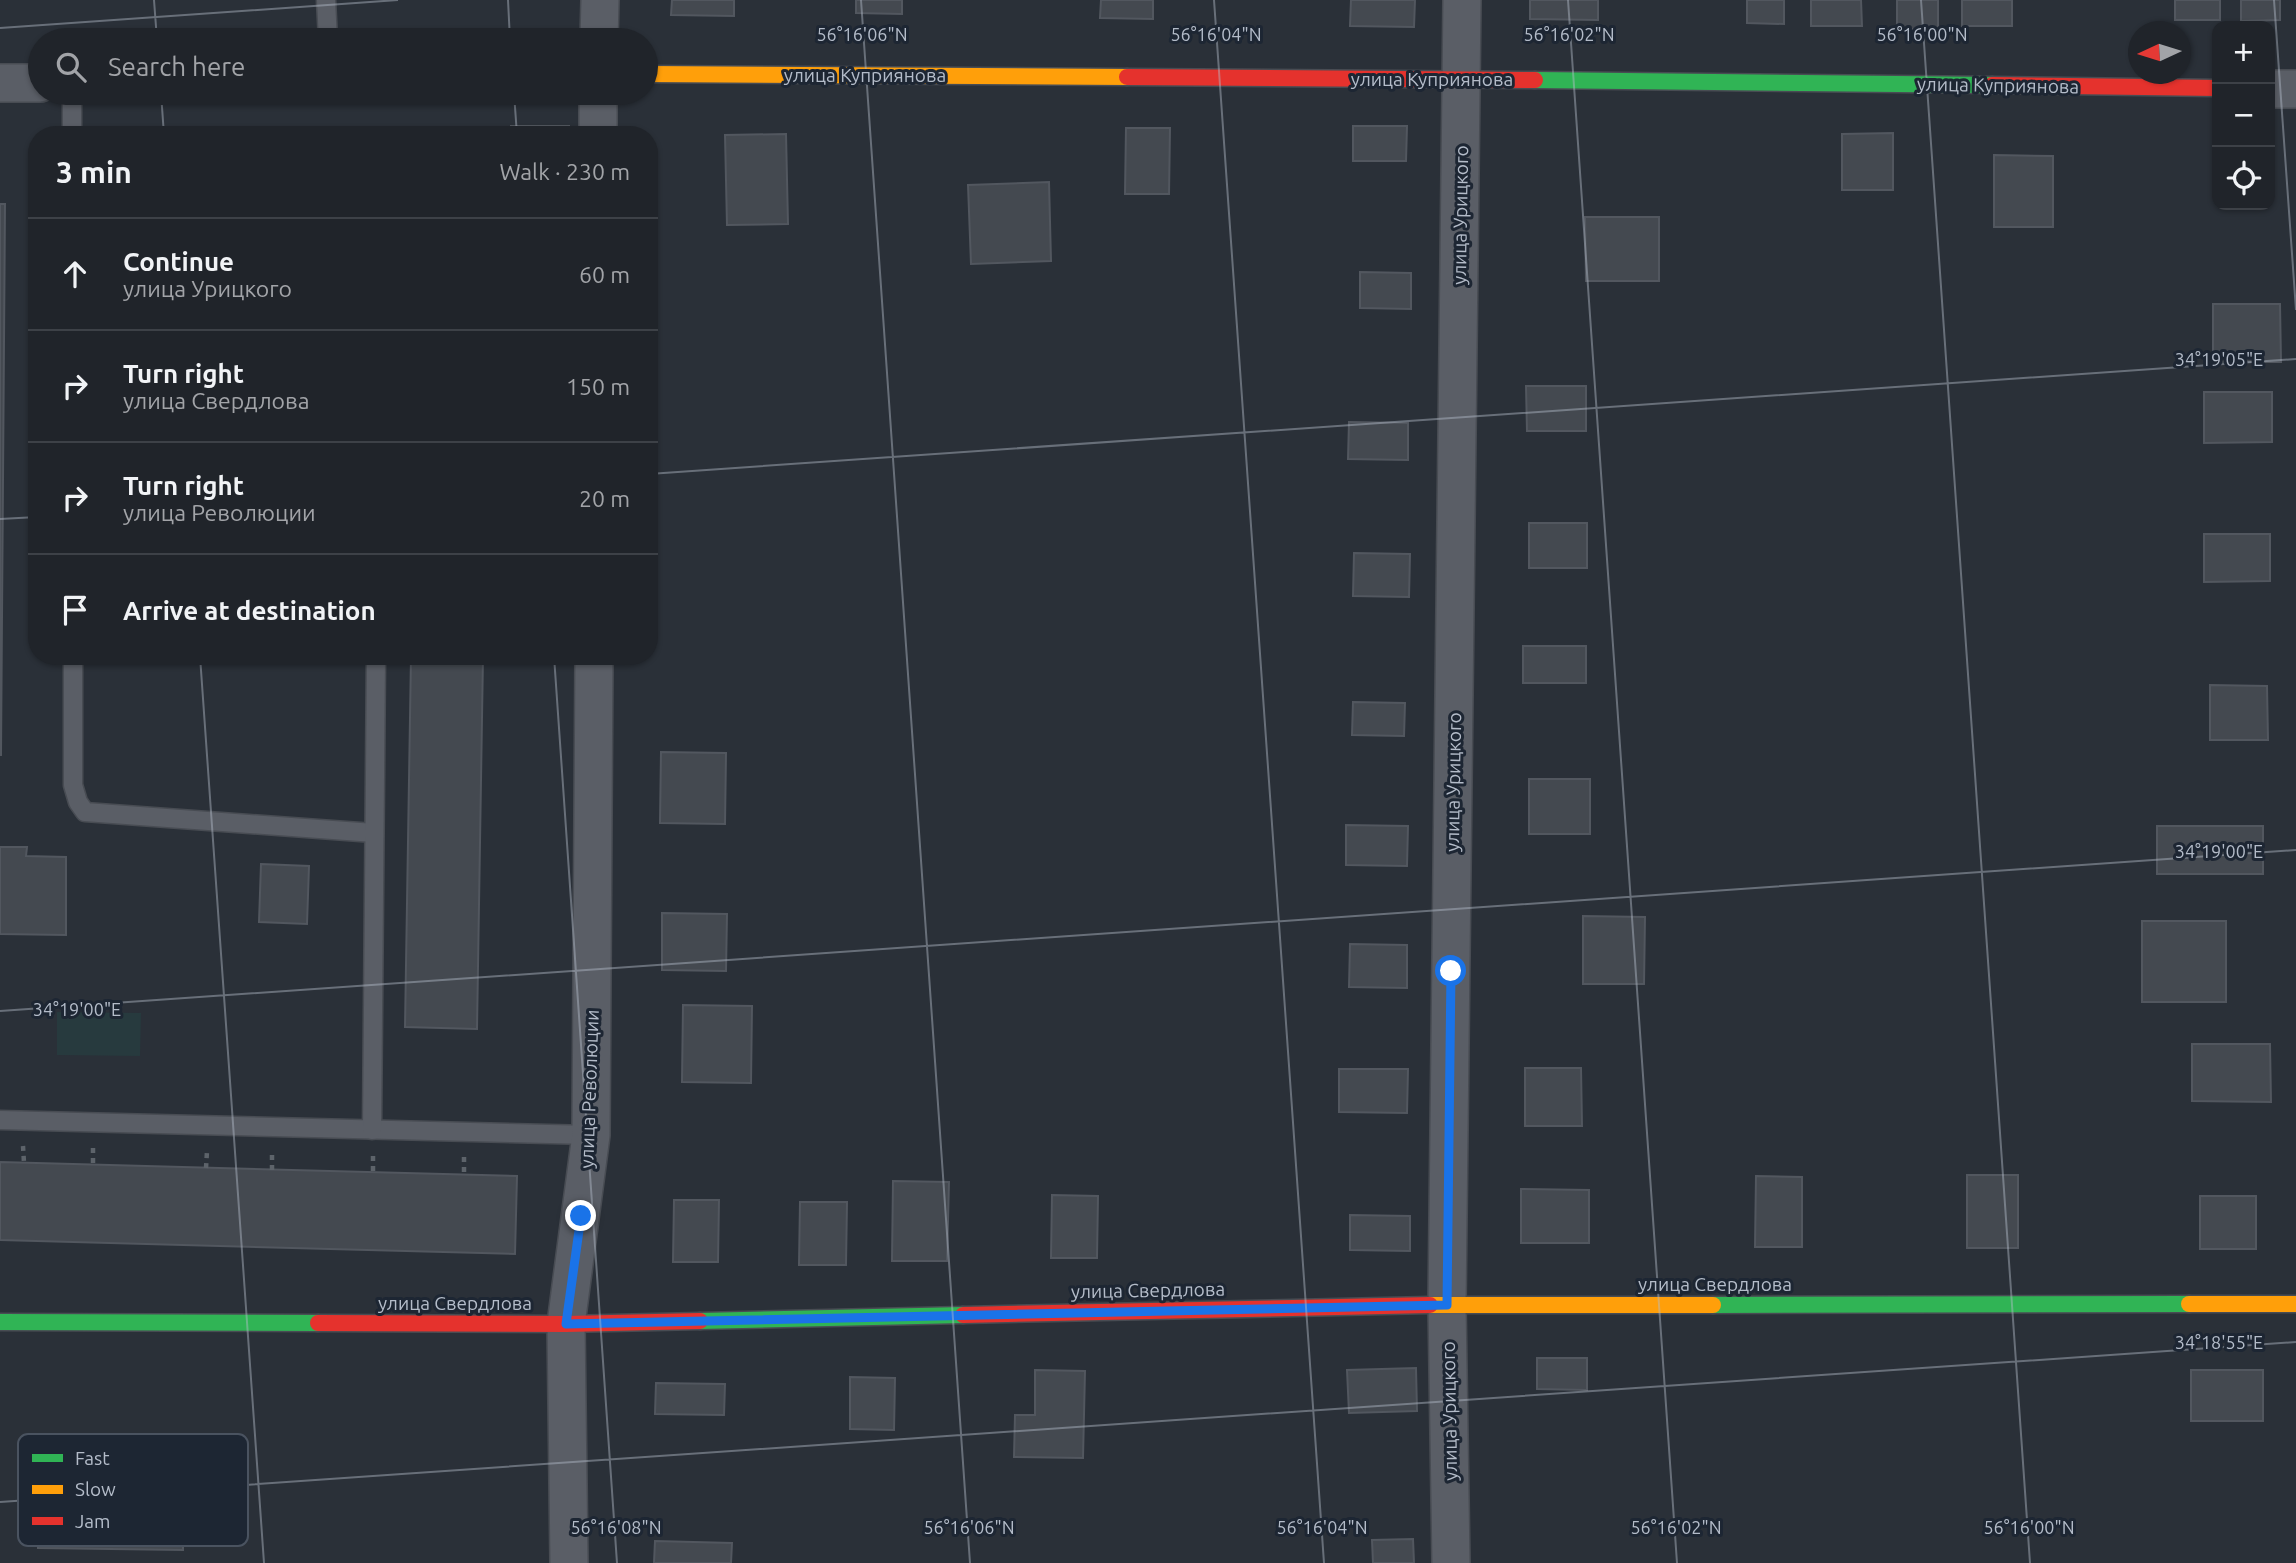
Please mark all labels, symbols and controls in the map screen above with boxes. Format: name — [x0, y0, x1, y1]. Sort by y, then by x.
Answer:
north arrow — [2128, 21, 2191, 84]
map controls — [2212, 21, 2275, 210]
button: + — [2212, 21, 2275, 84]
text: 56°16'06"N — [816, 24, 908, 44]
text: 56°16'04"N — [1170, 24, 1262, 44]
text: 56°16'02"N — [1523, 24, 1615, 44]
text: 56°16'00"N — [1876, 24, 1968, 44]
search box — [28, 28, 658, 105]
icon: search — [52, 48, 90, 86]
text: Search here — [108, 52, 245, 81]
street label: улица Куприянова — [784, 64, 946, 86]
street label: улица Куприянова — [1351, 68, 1513, 90]
street label: улица Куприянова — [1917, 73, 2079, 97]
button: − — [2212, 84, 2275, 147]
street label: улица Урицкого — [1448, 145, 1472, 285]
button: locate — [2212, 147, 2275, 210]
text: 3 min — [56, 155, 132, 189]
text: Walk · 230 m — [499, 159, 630, 184]
text: Continue — [123, 247, 234, 276]
icon: ahead — [56, 255, 94, 293]
text: 60 m — [579, 262, 630, 287]
text: улица Урицкого — [123, 276, 292, 301]
text: 34°19'05"E — [2175, 349, 2263, 369]
text: Turn right — [123, 359, 244, 388]
icon: right — [56, 367, 94, 405]
text: 150 m — [566, 374, 630, 399]
text: улица Свердлова — [123, 388, 310, 413]
text: Turn right — [123, 471, 244, 500]
icon: right — [56, 479, 94, 517]
text: 20 m — [579, 486, 630, 511]
text: улица Революции — [123, 500, 316, 525]
icon: arrive — [56, 591, 94, 629]
text: Arrive at destination — [123, 596, 376, 625]
street label: улица Урицкого — [1441, 712, 1465, 852]
text: 34°19'00"E — [2175, 841, 2263, 861]
route start — [1435, 955, 1466, 986]
text: 34°19'00"E — [33, 999, 121, 1019]
street label: улица Революции — [575, 1009, 603, 1169]
route end — [565, 1200, 596, 1231]
street label: улица Свердлова — [1638, 1273, 1792, 1295]
street label: улица Свердлова — [1071, 1278, 1225, 1302]
street label: улица Свердлова — [378, 1292, 532, 1314]
text: 34°18'55"E — [2175, 1332, 2263, 1352]
street label: улица Урицкого — [1437, 1341, 1461, 1481]
legend — [18, 1434, 248, 1546]
text: Fast — [75, 1447, 110, 1469]
text: Slow — [75, 1478, 116, 1500]
text: Jam — [75, 1510, 111, 1532]
text: 56°16'08"N — [570, 1517, 662, 1537]
text: 56°16'06"N — [923, 1517, 1015, 1537]
text: 56°16'04"N — [1276, 1517, 1368, 1537]
text: 56°16'02"N — [1630, 1517, 1722, 1537]
text: 56°16'00"N — [1983, 1517, 2075, 1537]

